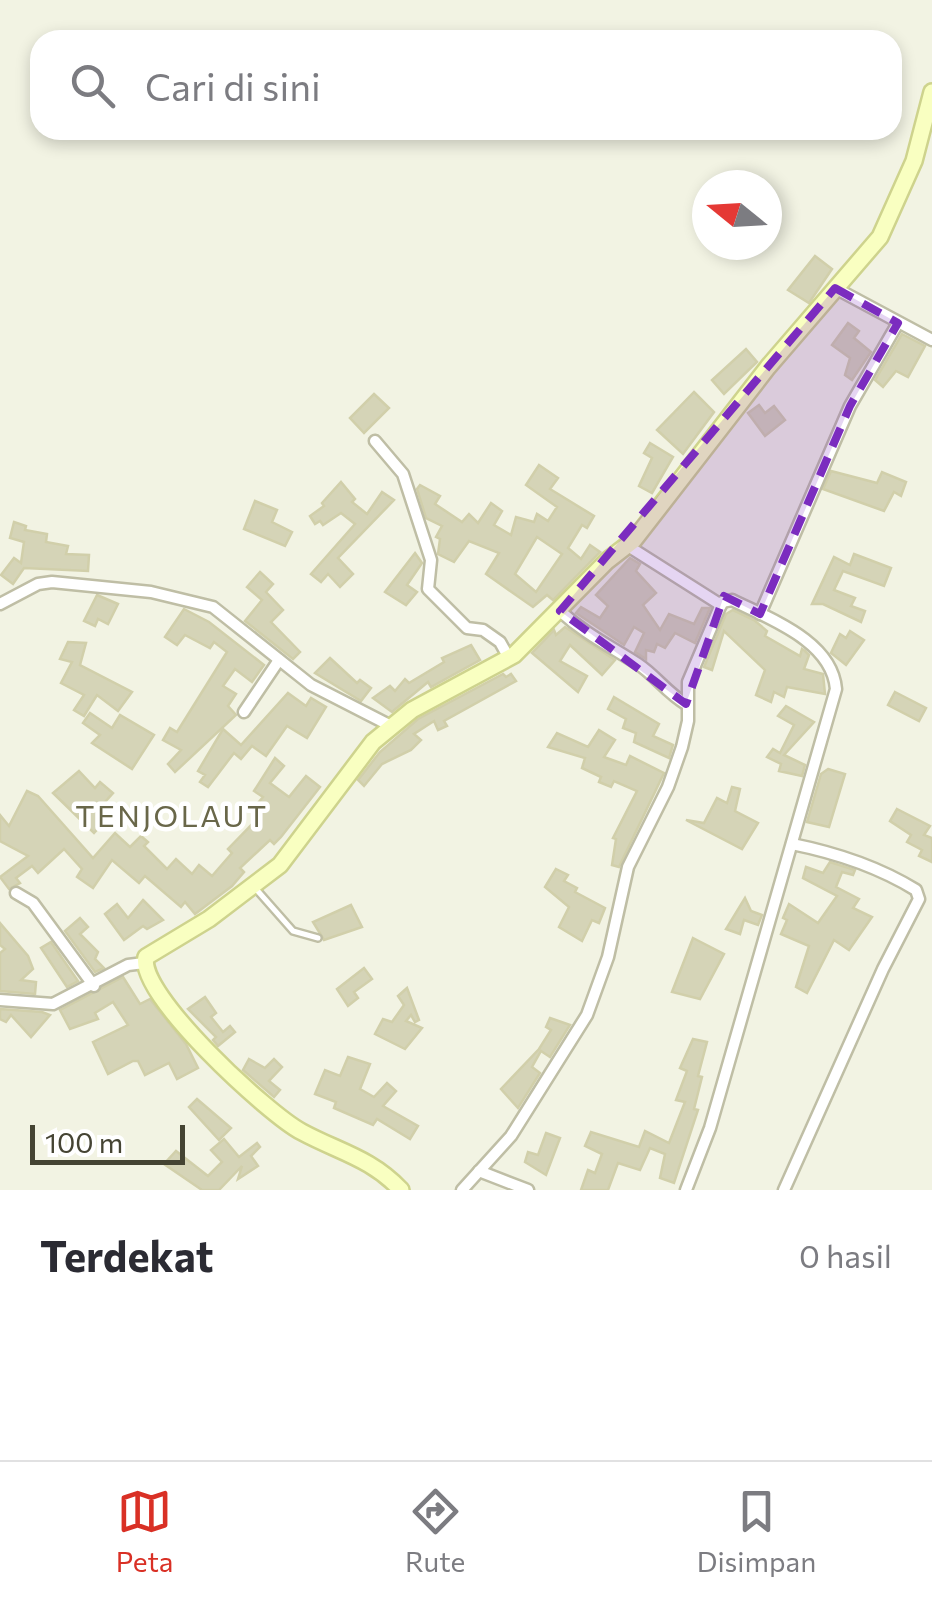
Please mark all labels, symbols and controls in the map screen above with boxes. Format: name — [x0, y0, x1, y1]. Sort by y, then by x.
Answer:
search box — [30, 30, 902, 140]
icon: search — [65, 58, 120, 113]
text: Cari di sini — [145, 62, 321, 109]
north arrow — [692, 170, 782, 260]
district label: TENJOLAUT — [75, 796, 269, 833]
scale bar — [30, 1120, 185, 1164]
text: 100 m — [45, 1125, 123, 1159]
text: Terdekat — [40, 1229, 214, 1281]
text: 0 hasil — [799, 1235, 892, 1275]
tab: Peta — [116, 1484, 174, 1578]
tab: Rute — [405, 1484, 465, 1578]
tab: Disimpan — [697, 1484, 816, 1578]

